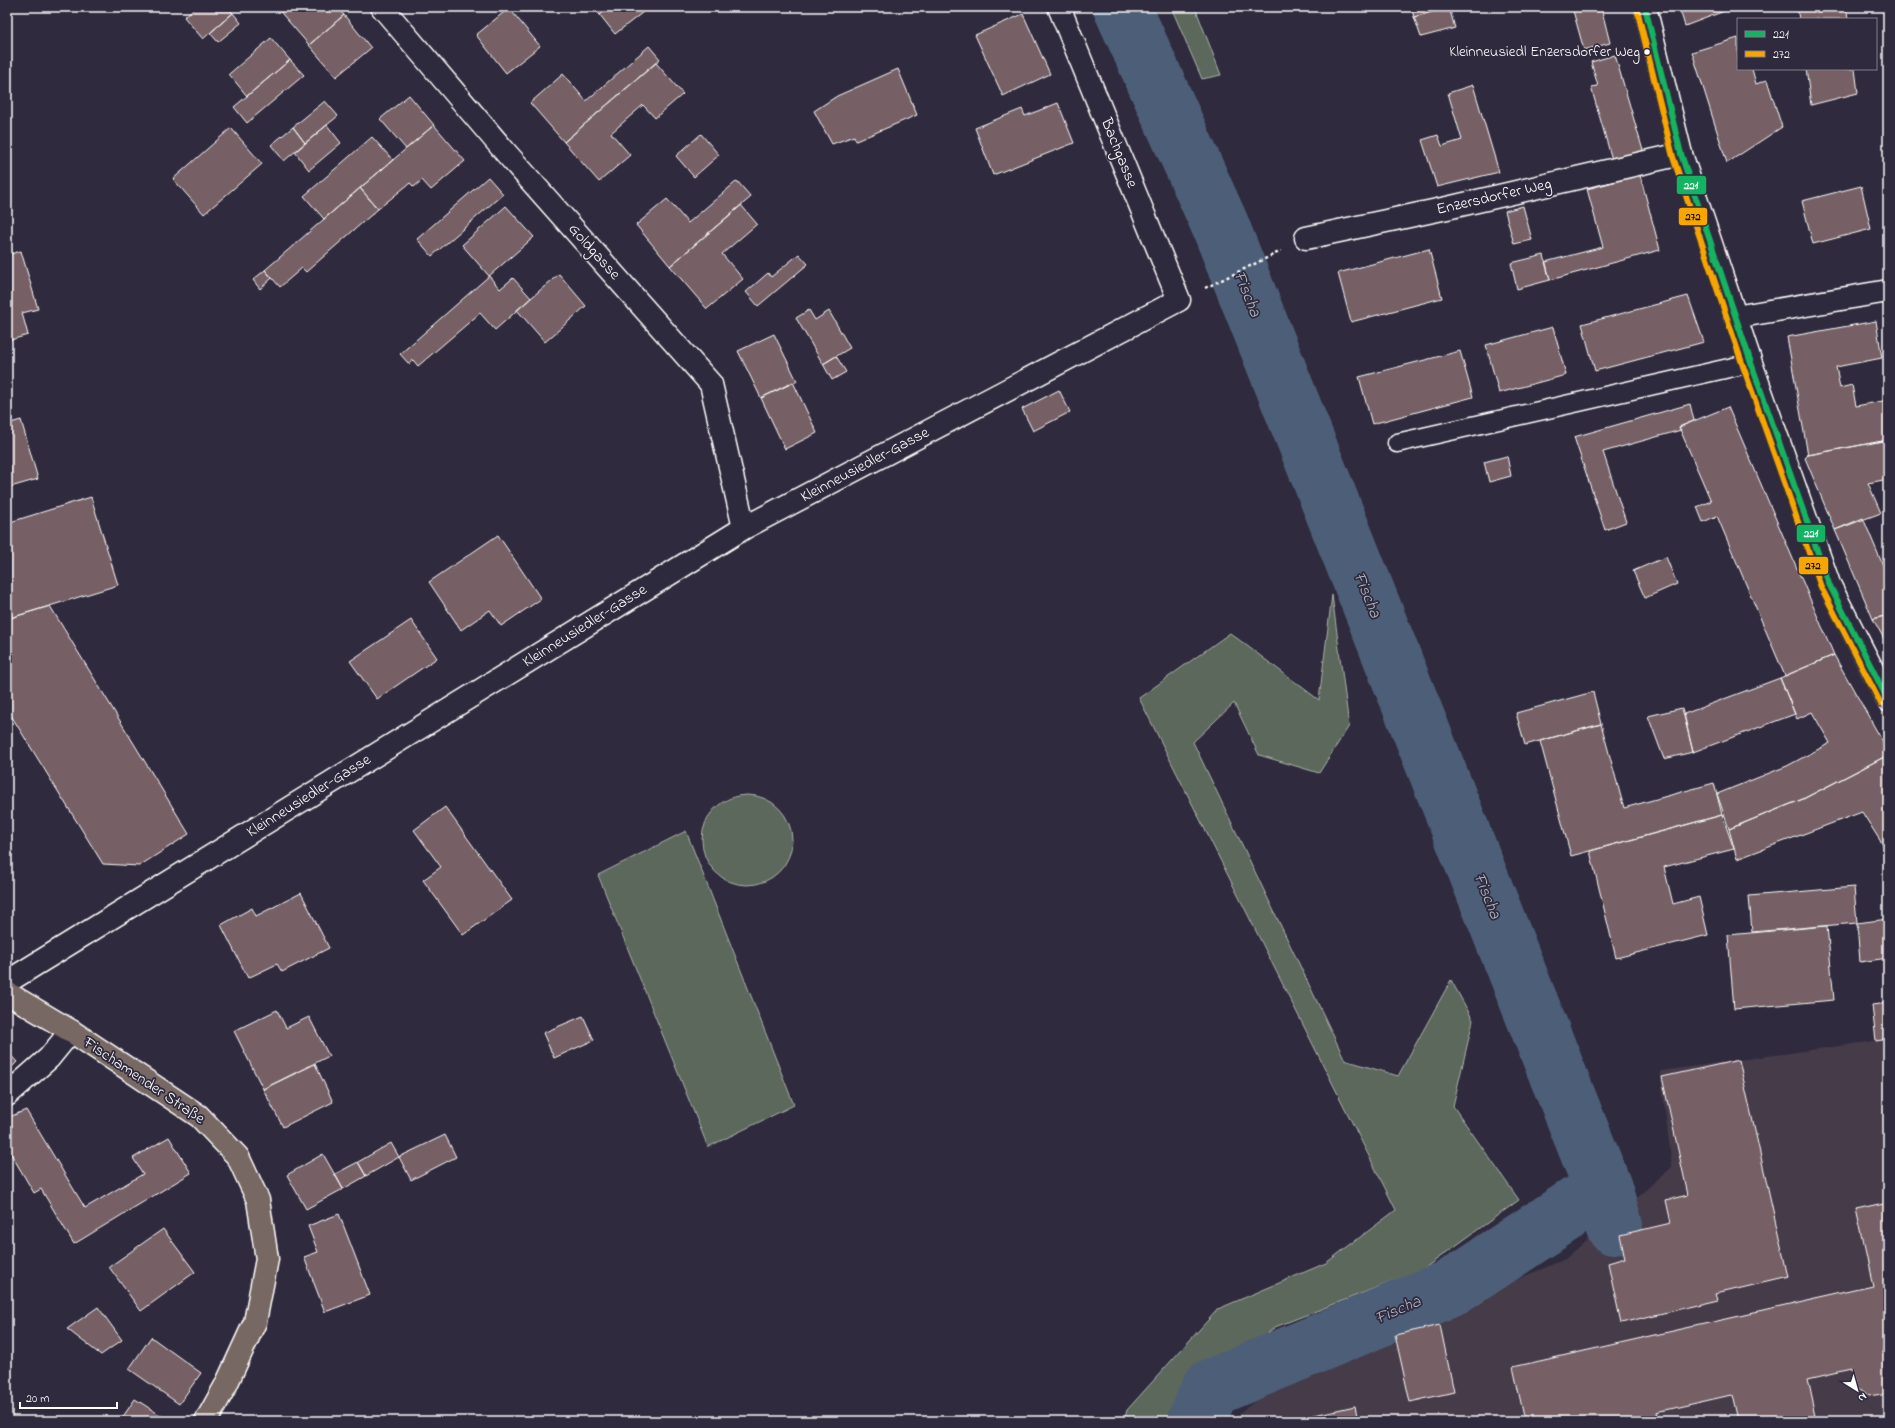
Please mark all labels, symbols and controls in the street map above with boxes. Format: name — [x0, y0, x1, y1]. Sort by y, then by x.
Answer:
legend — [1737, 18, 1877, 70]
text: 221 — [1773, 26, 1789, 44]
place label: Kleinneusiedl Enzersdorfer Weg — [1449, 41, 1640, 64]
text: 272 — [1773, 46, 1790, 64]
marker: Kleinneusiedl Enzersdorfer Weg — [1642, 47, 1652, 57]
street label: Bachgasse — [1094, 114, 1144, 192]
street label: Enzersdorfer Weg — [1434, 172, 1554, 222]
line badge: 221 — [1676, 175, 1707, 195]
text: 221 — [1683, 178, 1699, 194]
line badge: 272 — [1678, 207, 1708, 226]
text: 272 — [1684, 209, 1701, 225]
street label: Goldgasse — [562, 218, 627, 286]
water label: Fischa — [1227, 267, 1268, 321]
street label: Kleinneusiedler-Gasse — [796, 421, 934, 509]
line badge: 221 — [1796, 524, 1826, 543]
text: 221 — [1803, 526, 1819, 542]
line badge: 272 — [1798, 556, 1829, 575]
text: 272 — [1804, 558, 1821, 574]
water label: Fischa — [1347, 568, 1388, 622]
street label: Kleinneusiedler-Gasse — [518, 578, 653, 674]
street label: Kleinneusiedler-Gasse — [242, 748, 377, 844]
water label: Fischa — [1467, 869, 1508, 923]
street label: Fischamender Straße — [78, 1031, 210, 1131]
water label: Fischa — [1371, 1289, 1426, 1331]
north arrow — [1837, 1370, 1877, 1410]
scale bar — [20, 1384, 117, 1410]
text: N — [1855, 1389, 1870, 1406]
text: 20 m — [26, 1390, 49, 1408]

